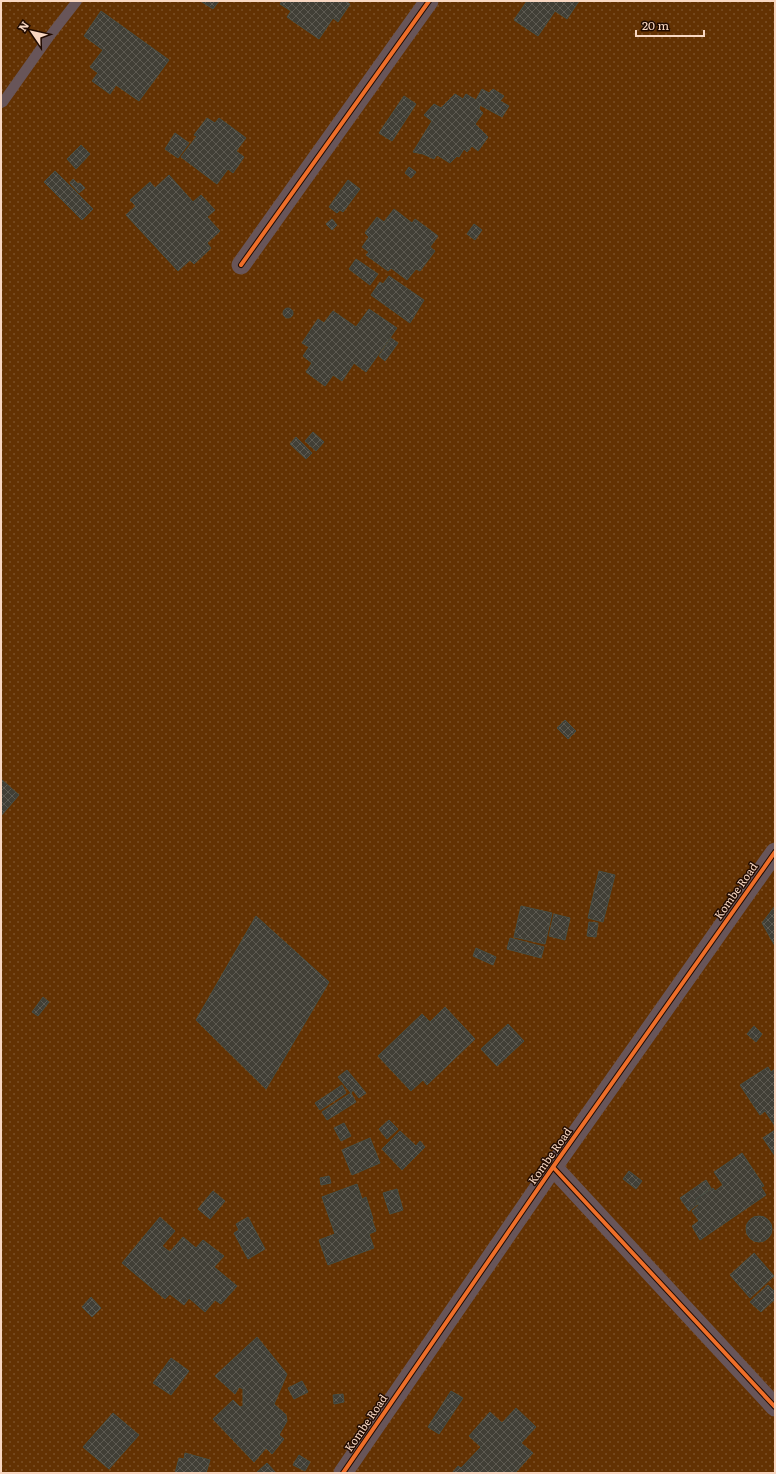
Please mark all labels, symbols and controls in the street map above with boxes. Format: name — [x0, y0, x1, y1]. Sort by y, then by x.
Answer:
north arrow — [12, 12, 52, 52]
scale bar — [636, 12, 704, 38]
text: 20 m — [642, 16, 669, 34]
text: N — [14, 18, 32, 34]
street label: Kombe Road — [710, 859, 761, 922]
street label: Kombe Road — [524, 1124, 575, 1187]
street label: Kombe Road — [340, 1390, 390, 1454]

